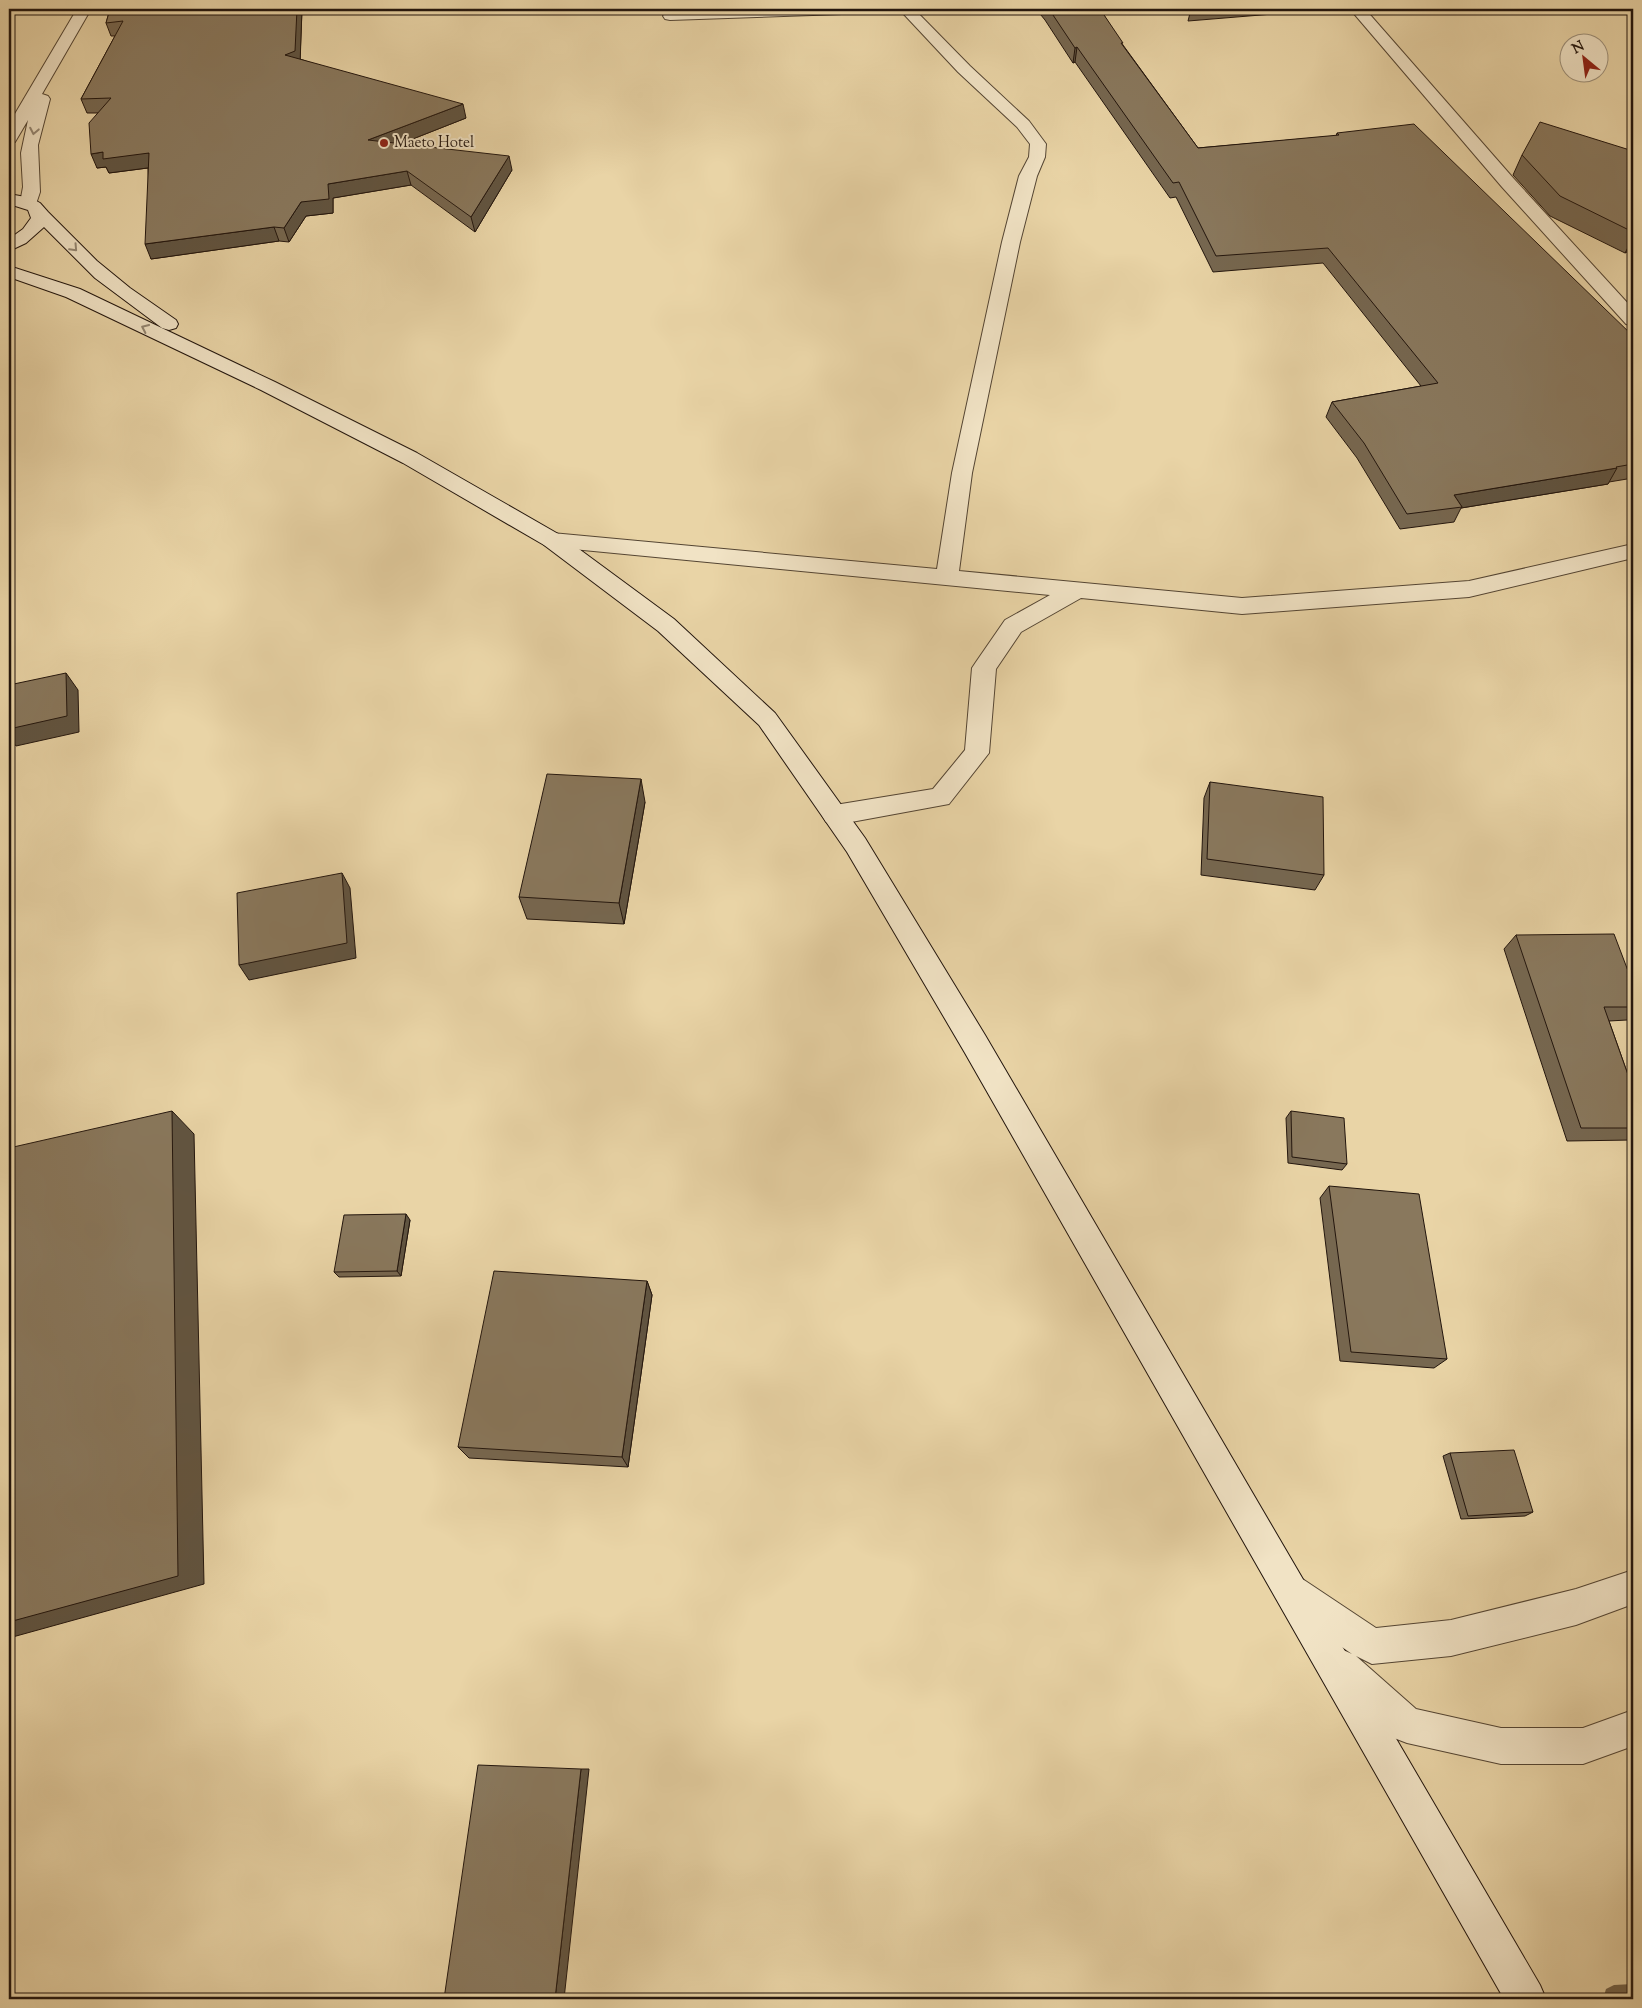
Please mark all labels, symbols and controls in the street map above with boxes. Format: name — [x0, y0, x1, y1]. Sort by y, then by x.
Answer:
north arrow — [1560, 32, 1610, 82]
text: N — [1569, 37, 1588, 60]
one-way arrow — [29, 126, 39, 135]
place label: Maeto Hotel — [394, 133, 474, 154]
marker: Maeto Hotel — [378, 137, 390, 149]
one-way arrow — [68, 243, 77, 252]
one-way arrow — [141, 323, 150, 334]

